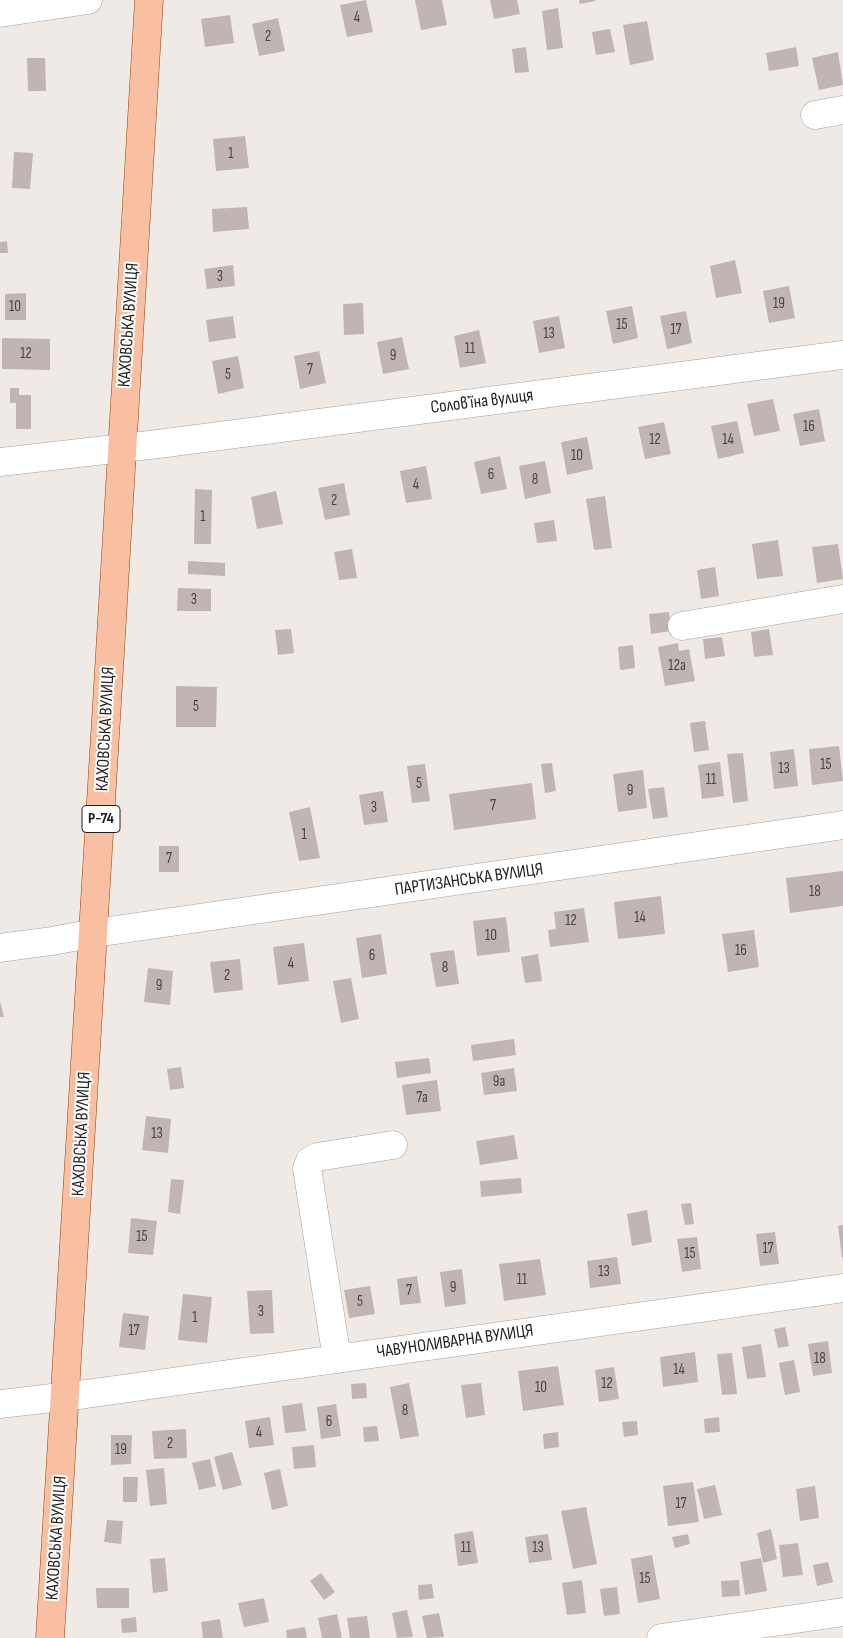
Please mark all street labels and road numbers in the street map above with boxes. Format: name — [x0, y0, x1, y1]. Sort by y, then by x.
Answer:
street label: КАХОВСЬКА ВУЛИЦЯ — [114, 262, 144, 388]
street label: Соловʼїна вулиця — [429, 385, 535, 419]
street label: КАХОВСЬКА ВУЛИЦЯ — [92, 666, 120, 792]
road number: Р-74 — [82, 806, 120, 832]
street label: ПАРТИЗАНСЬКА ВУЛИЦЯ — [393, 859, 545, 901]
street label: КАХОВСЬКА ВУЛИЦЯ — [68, 1071, 96, 1197]
street label: ЧАВУНОЛИВАРНА ВУЛИЦЯ — [375, 1320, 535, 1364]
street label: КАХОВСЬКА ВУЛИЦЯ — [42, 1475, 72, 1601]

